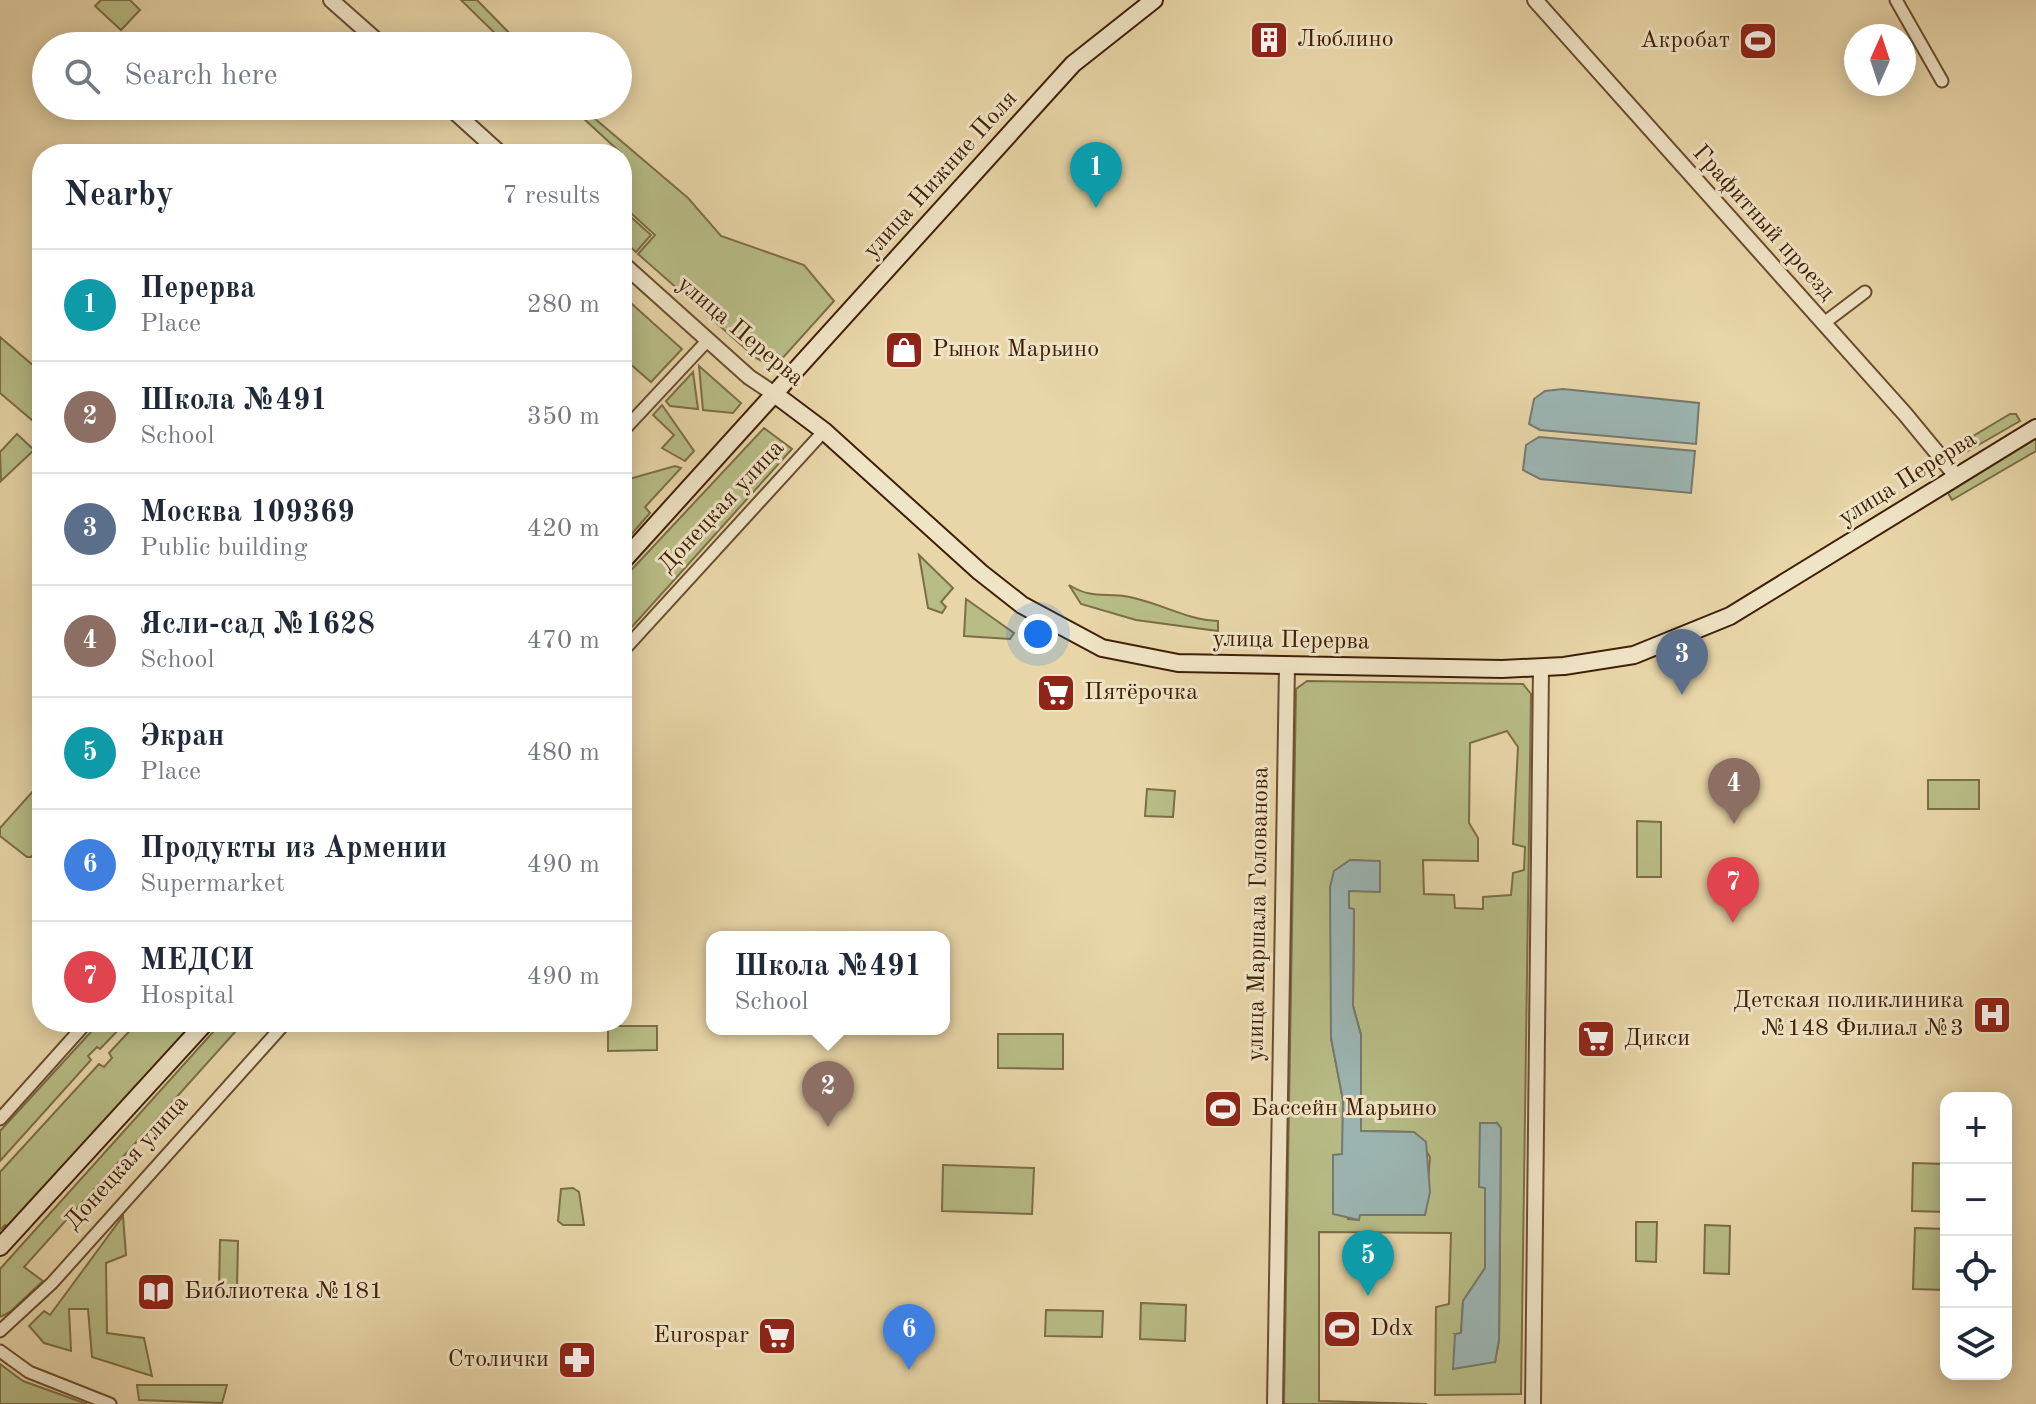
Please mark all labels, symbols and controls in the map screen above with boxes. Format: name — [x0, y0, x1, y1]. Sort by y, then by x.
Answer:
building icon: Люблино — [1248, 19, 1290, 61]
sports icon: Акробат — [1737, 20, 1779, 62]
north arrow — [1844, 24, 1916, 96]
place label: Люблино — [1297, 28, 1394, 52]
place label: Акробат — [1640, 29, 1730, 53]
search box — [32, 32, 632, 120]
icon: search — [60, 54, 104, 98]
text: Search here — [124, 61, 278, 91]
street label: улица Нижние Поля — [860, 87, 1022, 263]
street label: Графитный проезд — [1687, 141, 1839, 305]
pin: 1 — [1070, 142, 1122, 208]
text: Nearby — [64, 179, 174, 213]
text: 7 results — [502, 183, 600, 209]
street label: улица Перерва — [672, 272, 808, 392]
text: Перерва — [140, 274, 256, 304]
text: 1 — [82, 292, 98, 318]
text: 280 m — [527, 292, 600, 318]
text: Place — [140, 311, 201, 337]
shop icon: Рынок Марьино — [883, 329, 925, 371]
place label: Рынок Марьино — [932, 338, 1099, 362]
text: Школа №491 — [140, 386, 328, 416]
text: 2 — [82, 404, 98, 430]
text: 350 m — [527, 404, 600, 430]
text: School — [140, 423, 214, 449]
street label: улица Перерва — [1835, 427, 1981, 531]
street label: Донецкая улица — [655, 436, 789, 578]
text: Москва 109369 — [140, 498, 355, 528]
text: 3 — [82, 516, 98, 542]
text: 420 m — [527, 516, 600, 542]
text: Public building — [140, 535, 307, 561]
text: Ясли-сад №1628 — [140, 610, 375, 640]
your location — [1018, 614, 1058, 654]
text: 4 — [82, 628, 98, 654]
text: 470 m — [527, 628, 600, 654]
street label: улица Перерва — [1212, 628, 1370, 654]
pin: 3 — [1656, 629, 1708, 695]
text: School — [140, 647, 214, 673]
supermarket icon: Пятёрочка — [1035, 672, 1077, 714]
place label: Пятёрочка — [1084, 681, 1198, 705]
text: Экран — [140, 722, 224, 752]
text: 5 — [82, 740, 98, 766]
text: 480 m — [527, 740, 600, 766]
pin: 4 — [1708, 758, 1760, 824]
text: Place — [140, 759, 201, 785]
street label: улица Маршала Голованова — [1244, 766, 1274, 1062]
text: Продукты из Армении — [140, 834, 447, 864]
text: 6 — [82, 852, 98, 878]
text: 490 m — [527, 852, 600, 878]
pin: 7 — [1707, 857, 1759, 923]
text: Supermarket — [140, 871, 285, 897]
popup — [706, 931, 950, 1035]
text: МЕДСИ — [140, 946, 254, 976]
text: Школа №491 — [734, 952, 922, 982]
text: 7 — [82, 964, 98, 990]
text: 490 m — [527, 964, 600, 990]
text: Hospital — [140, 983, 234, 1009]
text: School — [734, 989, 809, 1015]
place label: Детская поликлиника №148 Филиал №3 — [1733, 989, 1964, 1041]
hospital icon: Детская поликлиника №148 Филиал №3 — [1971, 994, 2013, 1036]
supermarket icon: Дикси — [1575, 1018, 1617, 1060]
place label: Дикси — [1624, 1027, 1690, 1051]
pin: 2 — [802, 1061, 854, 1127]
sports icon: Бассейн Марьино — [1202, 1088, 1244, 1130]
street label: Донецкая улица — [61, 1091, 193, 1235]
map controls — [1940, 1092, 2012, 1380]
button: + — [1940, 1092, 2012, 1164]
place label: Бассейн Марьино — [1251, 1097, 1437, 1121]
button: − — [1940, 1164, 2012, 1236]
pin: 5 — [1342, 1230, 1394, 1296]
button: locate — [1940, 1236, 2012, 1308]
library icon: Библиотека №181 — [135, 1271, 177, 1313]
place label: Библиотека №181 — [184, 1280, 383, 1304]
pin: 6 — [883, 1304, 935, 1370]
sports icon: Ddx — [1321, 1308, 1363, 1350]
button: layers — [1940, 1308, 2012, 1380]
supermarket icon: Eurospar — [756, 1315, 798, 1357]
place label: Ddx — [1370, 1317, 1414, 1341]
place label: Eurospar — [653, 1324, 749, 1348]
pharmacy icon: Столички — [556, 1339, 598, 1381]
place label: Столички — [448, 1348, 549, 1372]

